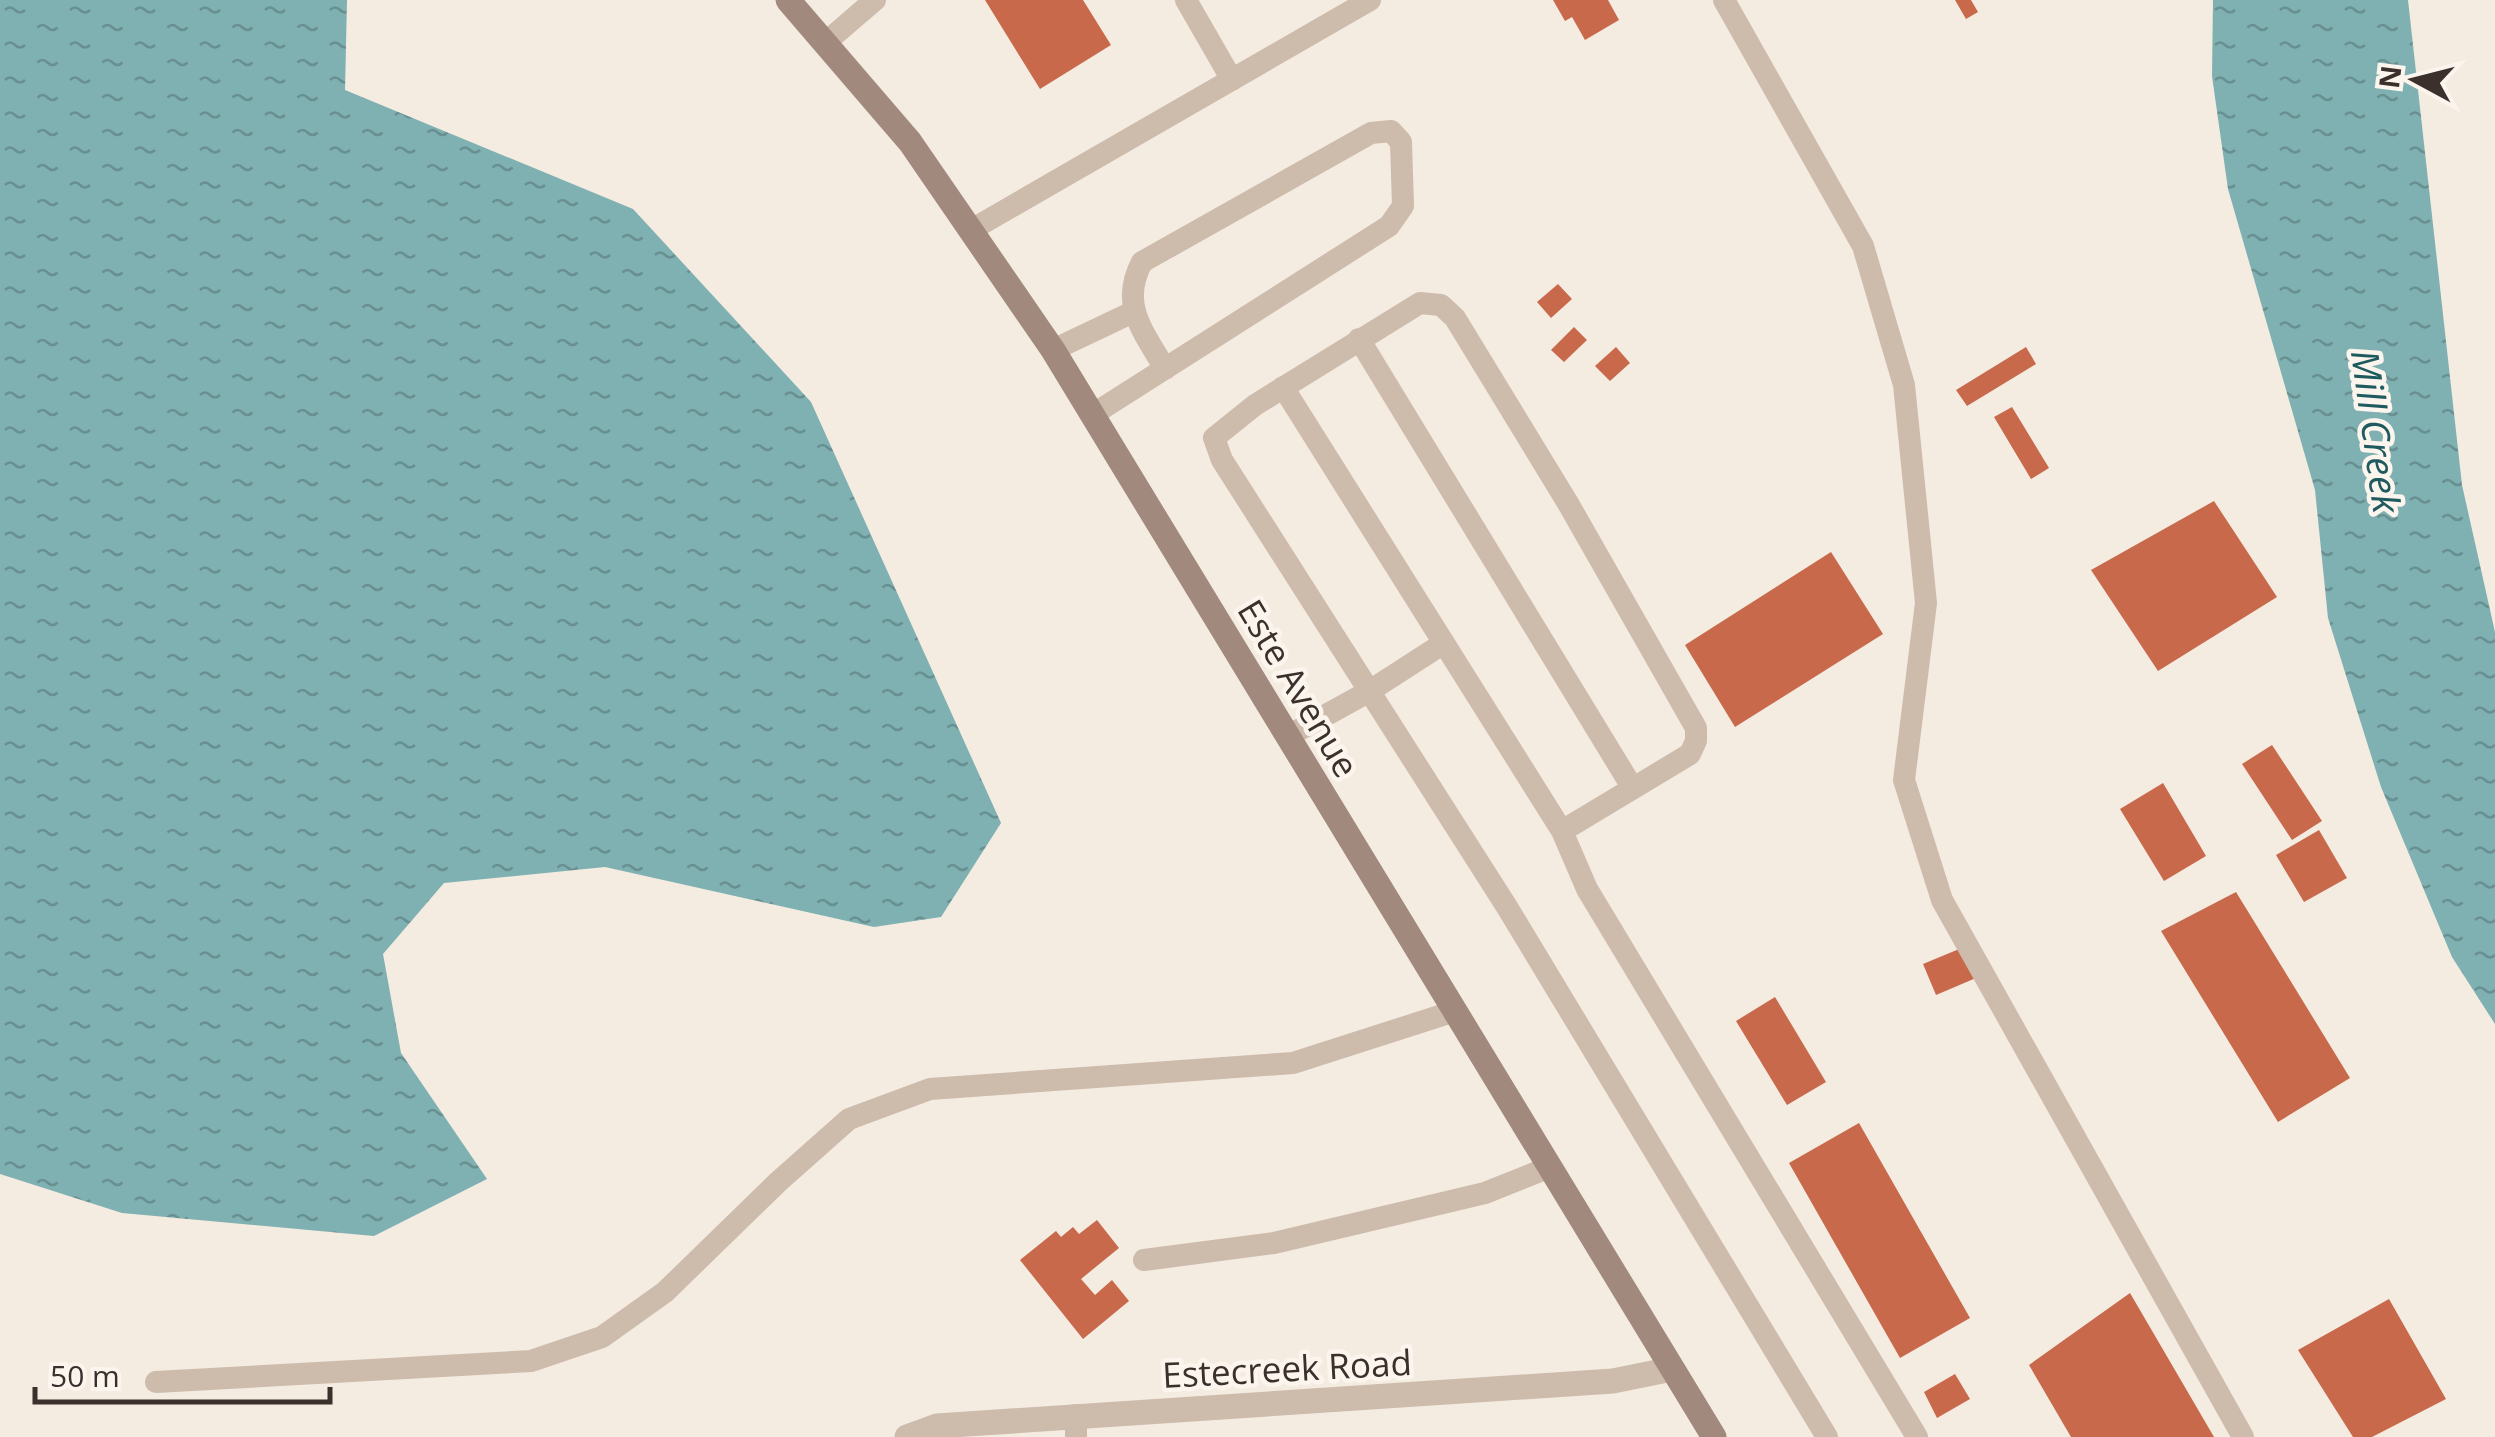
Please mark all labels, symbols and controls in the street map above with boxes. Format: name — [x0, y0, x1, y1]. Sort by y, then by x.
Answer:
north arrow — [2365, 30, 2465, 130]
text: N — [2369, 63, 2409, 90]
water label: Mill Creek — [2340, 346, 2414, 517]
street label: Este Avenue — [1228, 591, 1370, 785]
street label: Estecreek Road — [1161, 1338, 1413, 1398]
scale bar — [35, 1342, 330, 1404]
text: 50 m — [50, 1355, 120, 1396]

